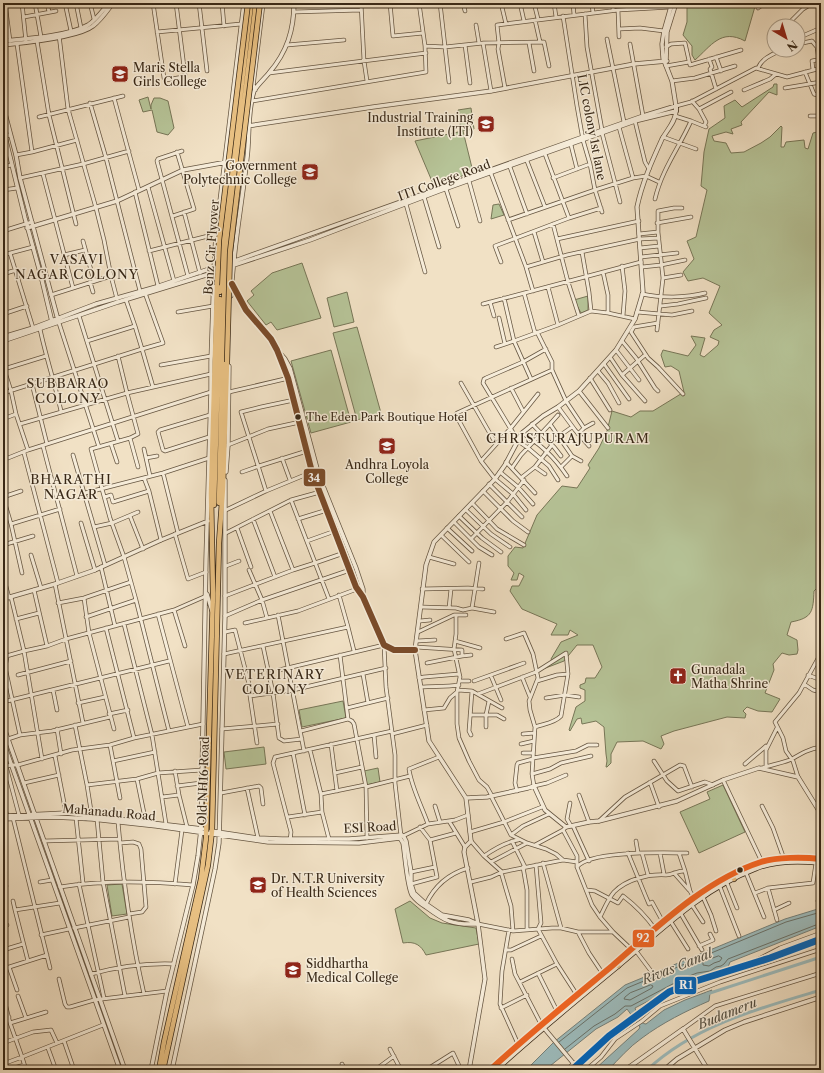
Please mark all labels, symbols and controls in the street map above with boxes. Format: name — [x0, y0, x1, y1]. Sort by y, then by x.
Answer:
north arrow — [766, 18, 806, 58]
text: N — [784, 37, 800, 55]
place label: Maris Stella Girls College — [133, 60, 207, 89]
school or university icon: Maris Stella Girls College — [110, 64, 130, 84]
street label: LIC colony 1st lane — [574, 73, 610, 182]
place label: Industrial Training Institute (ITI) — [367, 110, 474, 139]
school or university icon: Industrial Training Institute (ITI) — [476, 114, 496, 134]
street label: ITI College Road — [396, 156, 493, 204]
place label: Government Polytechnic College — [183, 158, 298, 187]
school or university icon: Government Polytechnic College — [300, 162, 320, 182]
street label: Benz Cir Flyover — [200, 199, 222, 295]
district label: VASAVI NAGAR COLONY — [15, 251, 139, 282]
district label: SUBBARAO COLONY — [27, 375, 109, 406]
place label: The Eden Park Boutique Hotel — [306, 410, 468, 424]
marker: The Eden Park Boutique Hotel — [293, 412, 303, 422]
district label: CHRISTURAJUPURAM — [486, 430, 650, 446]
school or university icon: Andhra Loyola College — [377, 436, 397, 456]
place label: Andhra Loyola College — [344, 457, 430, 486]
line badge: 34 — [303, 468, 326, 487]
district label: BHARATHI NAGAR — [30, 471, 112, 502]
text: 34 — [308, 471, 321, 485]
place label: Gunadala Matha Shrine — [691, 662, 768, 691]
district label: VETERINARY COLONY — [224, 666, 325, 697]
church icon: Gunadala Matha Shrine — [668, 666, 688, 686]
street label: Old NH16 Road — [194, 736, 212, 826]
street label: Mahanadu Road — [62, 800, 157, 824]
street label: ESI Road — [343, 818, 397, 836]
unlabelled marker — [735, 865, 745, 875]
place label: Dr. N.T.R University of Health Sciences — [271, 871, 385, 900]
school or university icon: Dr. N.T.R University of Health Sciences — [248, 875, 268, 895]
line badge: 92 — [632, 929, 655, 948]
text: 92 — [636, 931, 650, 945]
water label: Rivas Canal — [639, 944, 716, 988]
place label: Siddhartha Medical College — [306, 956, 399, 985]
school or university icon: Siddhartha Medical College — [283, 960, 303, 980]
line badge: R1 — [674, 976, 697, 995]
text: R1 — [679, 978, 693, 992]
water label: Budameru — [694, 994, 759, 1032]

